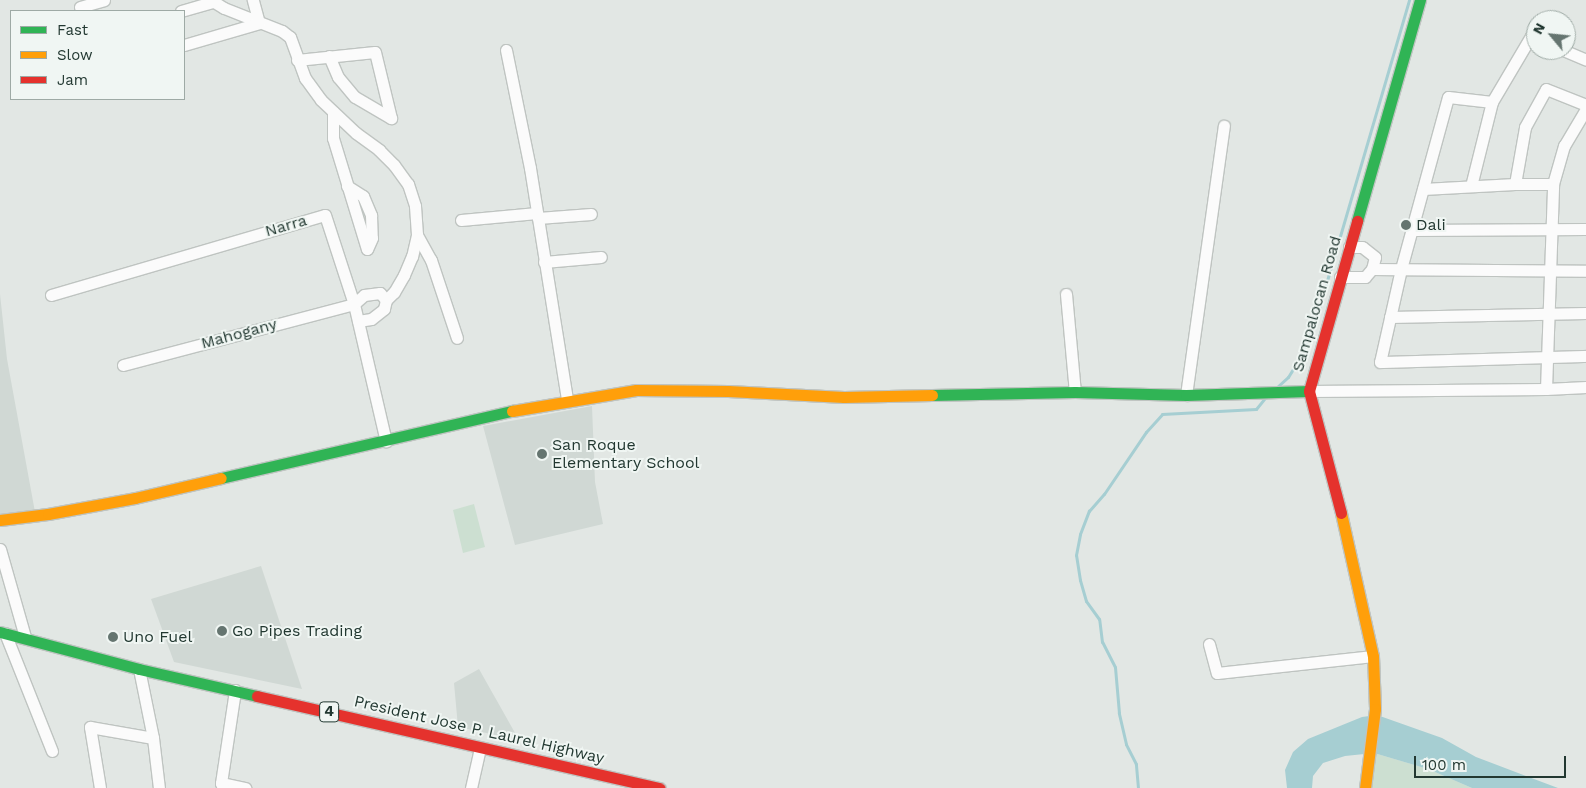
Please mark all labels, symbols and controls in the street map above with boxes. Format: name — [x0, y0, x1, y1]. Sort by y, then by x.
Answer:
legend — [10, 10, 185, 100]
north arrow — [1526, 10, 1576, 60]
text: N — [1529, 20, 1548, 37]
text: Fast — [57, 21, 88, 39]
text: Slow — [57, 46, 93, 64]
text: Jam — [57, 71, 88, 89]
street label: Narra — [263, 211, 309, 241]
place label: Dali — [1416, 215, 1446, 235]
marker: Dali — [1400, 219, 1412, 231]
street label: Sampalocan Road — [1288, 234, 1346, 374]
street label: Mahogany — [199, 315, 279, 353]
place label: San Roque Elementary School — [552, 435, 700, 473]
marker: San Roque Elementary School — [536, 448, 548, 460]
place label: Go Pipes Trading — [232, 621, 362, 641]
marker: Go Pipes Trading — [216, 625, 228, 637]
place label: Uno Fuel — [123, 627, 192, 647]
marker: Uno Fuel — [107, 631, 119, 643]
street label: President Jose P. Laurel Highway — [352, 692, 606, 768]
road number: 4 — [319, 700, 339, 724]
scale bar — [1416, 746, 1568, 778]
text: 100 m — [1422, 756, 1466, 774]

